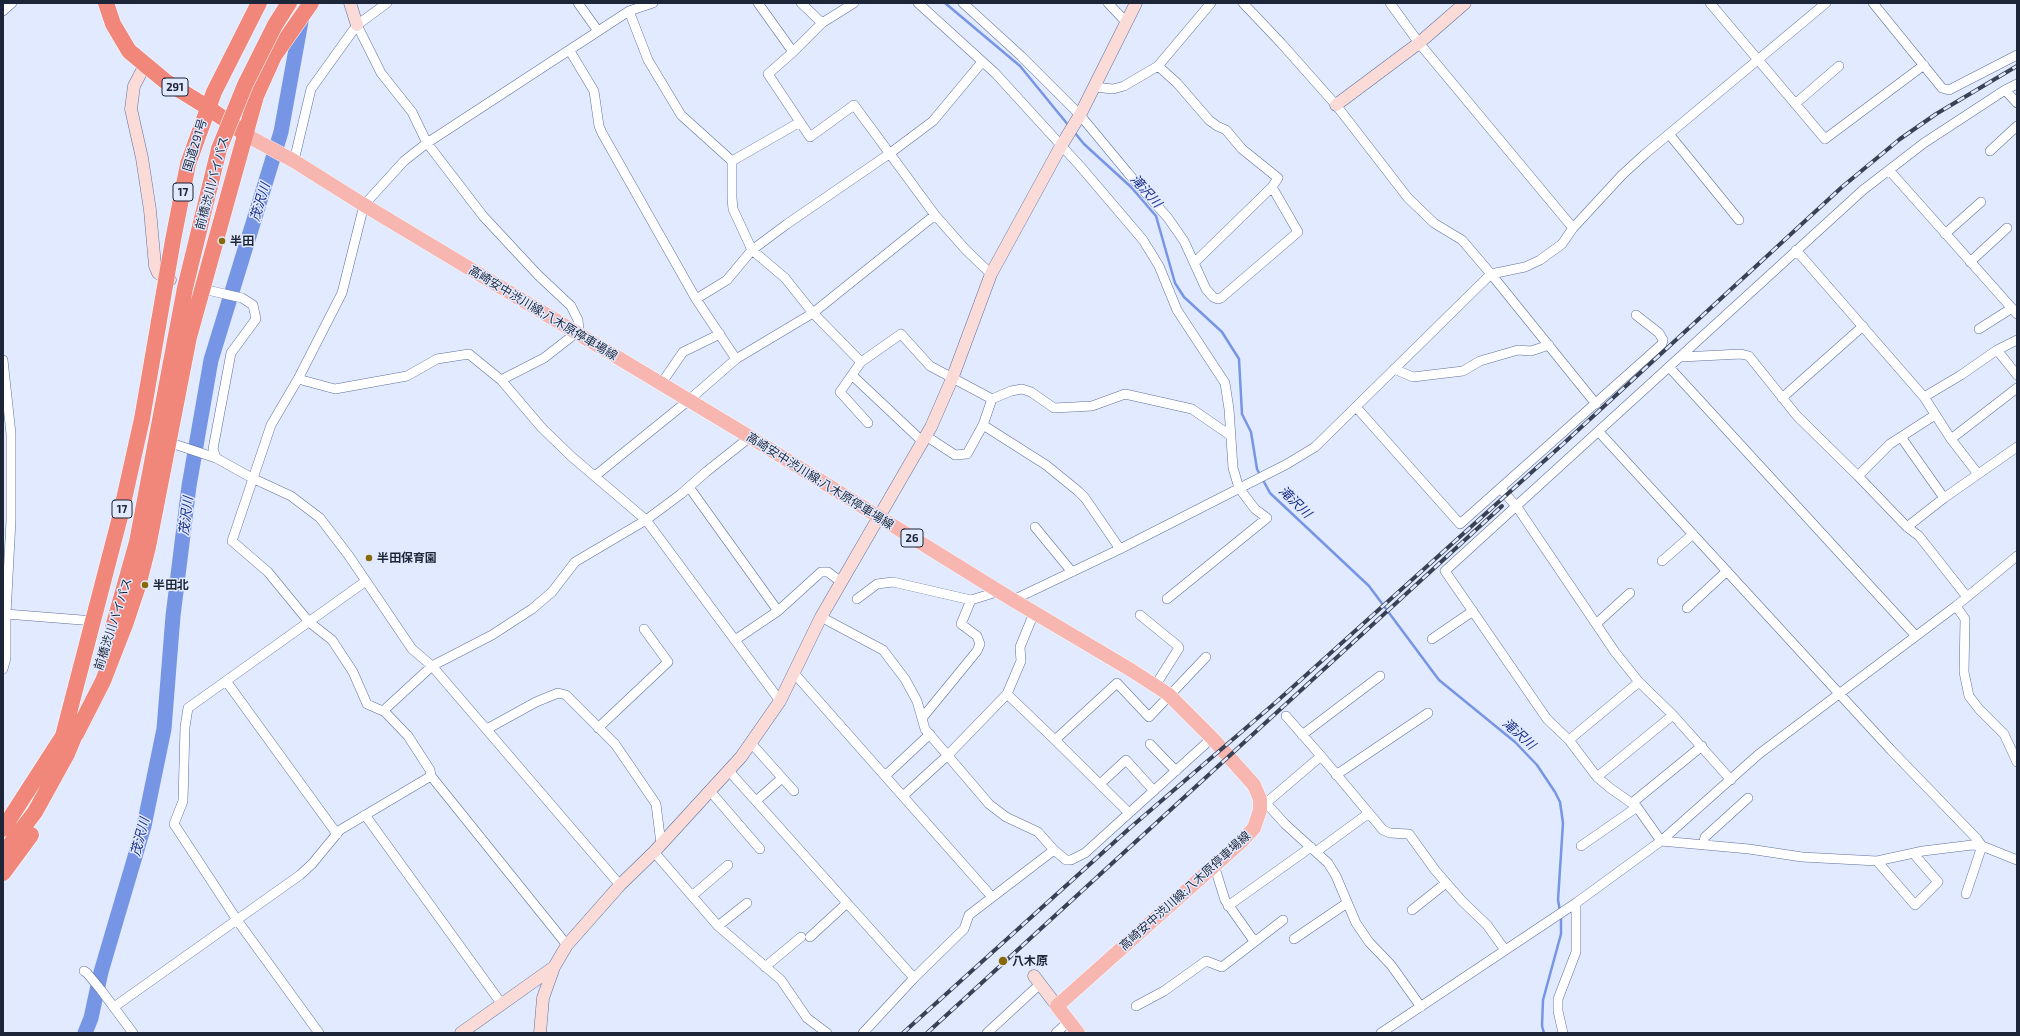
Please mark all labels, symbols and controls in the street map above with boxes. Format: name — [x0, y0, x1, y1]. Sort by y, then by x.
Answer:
road number: 291 — [162, 78, 188, 96]
street label: 国道291号 — [180, 117, 210, 173]
street label: 前橋渋川バイパス — [193, 135, 231, 231]
water label: 滝沢川 — [1127, 171, 1165, 211]
water label: 茂沢川 — [247, 181, 273, 223]
road number: 17 — [173, 183, 193, 201]
place label: 半田 — [230, 234, 254, 248]
marker: 半田 — [217, 236, 227, 246]
street label: 高崎安中渋川線;八木原停車場線 — [466, 263, 620, 363]
street label: 高崎安中渋川線;八木原停車場線 — [744, 430, 896, 532]
water label: 滝沢川 — [1276, 483, 1314, 521]
water label: 茂沢川 — [176, 496, 196, 536]
road number: 17 — [112, 500, 132, 518]
road number: 26 — [901, 529, 923, 547]
place label: 半田保育園 — [377, 551, 437, 565]
marker: 半田保育園 — [364, 553, 374, 563]
street label: 前橋渋川バイパス — [91, 576, 135, 672]
place label: 半田北 — [153, 578, 189, 592]
marker: 半田北 — [140, 580, 150, 590]
water label: 滝沢川 — [1499, 715, 1539, 753]
water label: 茂沢川 — [127, 816, 153, 858]
street label: 高崎安中渋川線;八木原停車場線 — [1117, 828, 1253, 954]
place label: 八木原 — [1012, 954, 1048, 968]
marker: 八木原 — [997, 955, 1009, 967]

